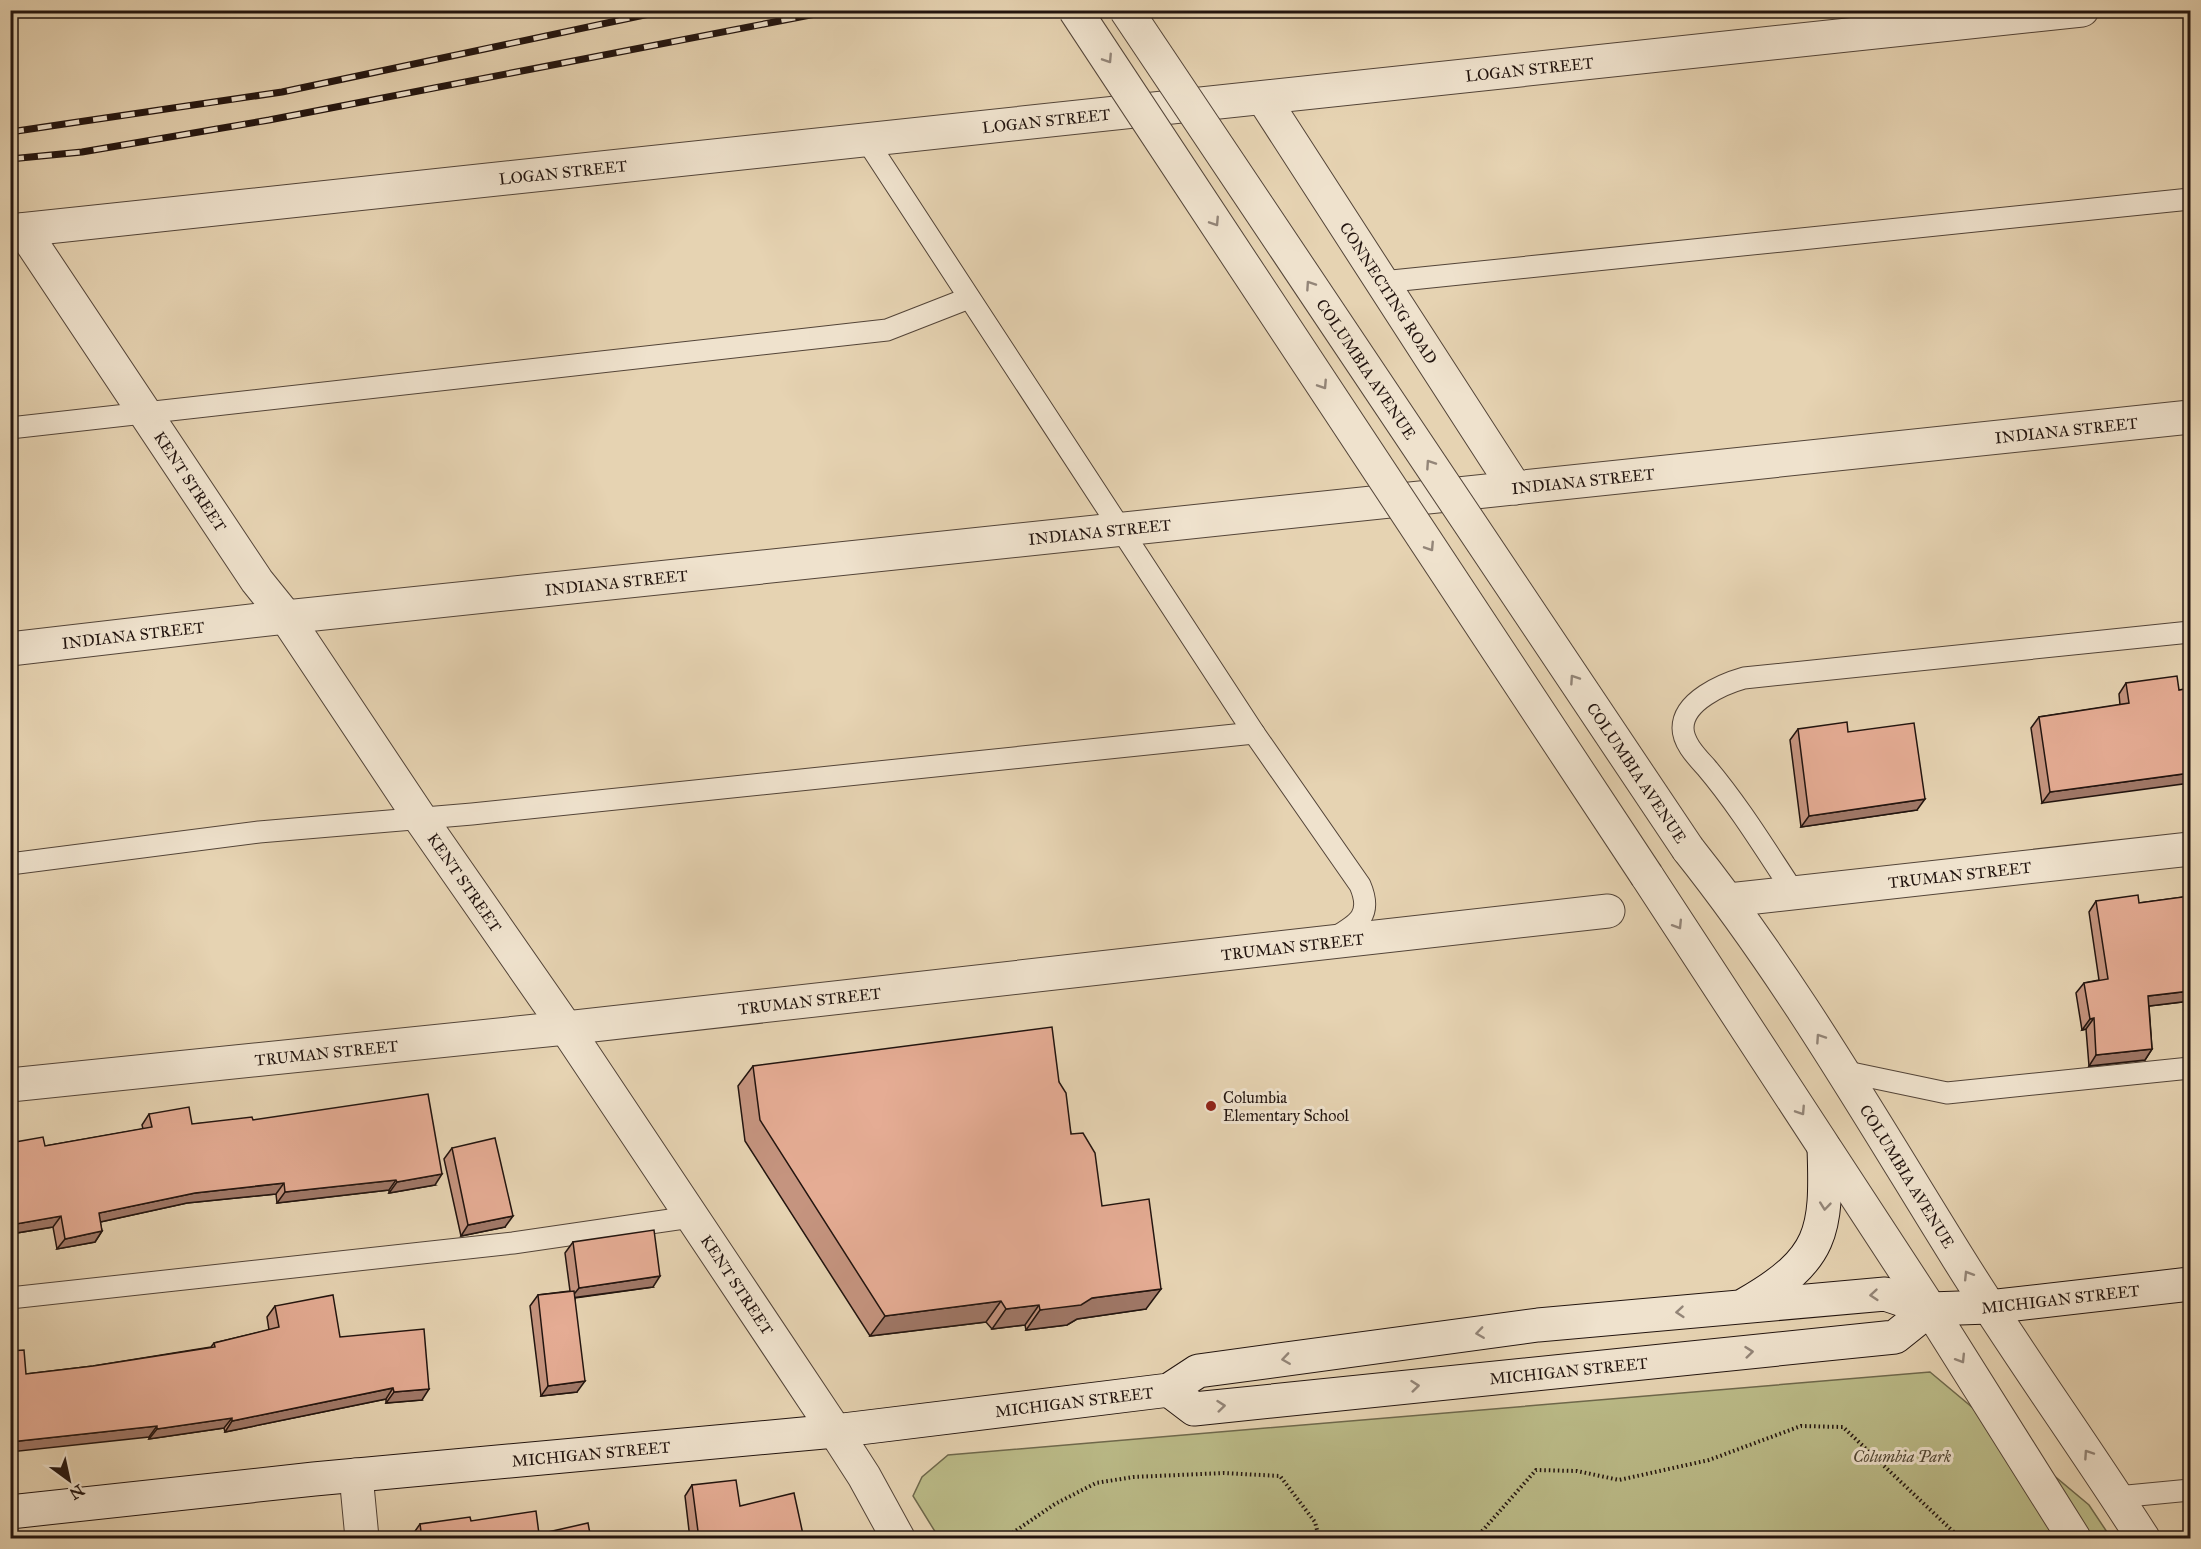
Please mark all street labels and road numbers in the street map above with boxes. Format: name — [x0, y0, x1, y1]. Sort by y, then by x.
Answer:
street label: LOGAN STREET — [1464, 53, 1595, 86]
street label: LOGAN STREET — [981, 105, 1111, 137]
street label: LOGAN STREET — [498, 156, 628, 189]
street label: CONNECTING ROAD — [1336, 219, 1441, 368]
street label: COLUMBIA AVENUE — [1312, 295, 1420, 443]
street label: INDIANA STREET — [1994, 414, 2139, 447]
street label: KENT STREET — [150, 428, 230, 535]
street label: INDIANA STREET — [1511, 464, 1655, 498]
street label: INDIANA STREET — [1027, 515, 1172, 549]
street label: INDIANA STREET — [544, 566, 689, 600]
street label: INDIANA STREET — [61, 618, 206, 653]
street label: COLUMBIA AVENUE — [1583, 699, 1690, 847]
street label: KENT STREET — [423, 830, 505, 936]
street label: TRUMAN STREET — [1887, 858, 2032, 892]
street label: TRUMAN STREET — [1220, 929, 1365, 964]
street label: TRUMAN STREET — [737, 984, 882, 1019]
street label: TRUMAN STREET — [254, 1036, 399, 1070]
street label: COLUMBIA AVENUE — [1856, 1101, 1958, 1251]
street label: KENT STREET — [697, 1231, 777, 1339]
street label: MICHIGAN STREET — [1980, 1281, 2141, 1318]
street label: MICHIGAN STREET — [1488, 1353, 1649, 1389]
street label: MICHIGAN STREET — [994, 1383, 1155, 1421]
street label: MICHIGAN STREET — [511, 1437, 671, 1471]

